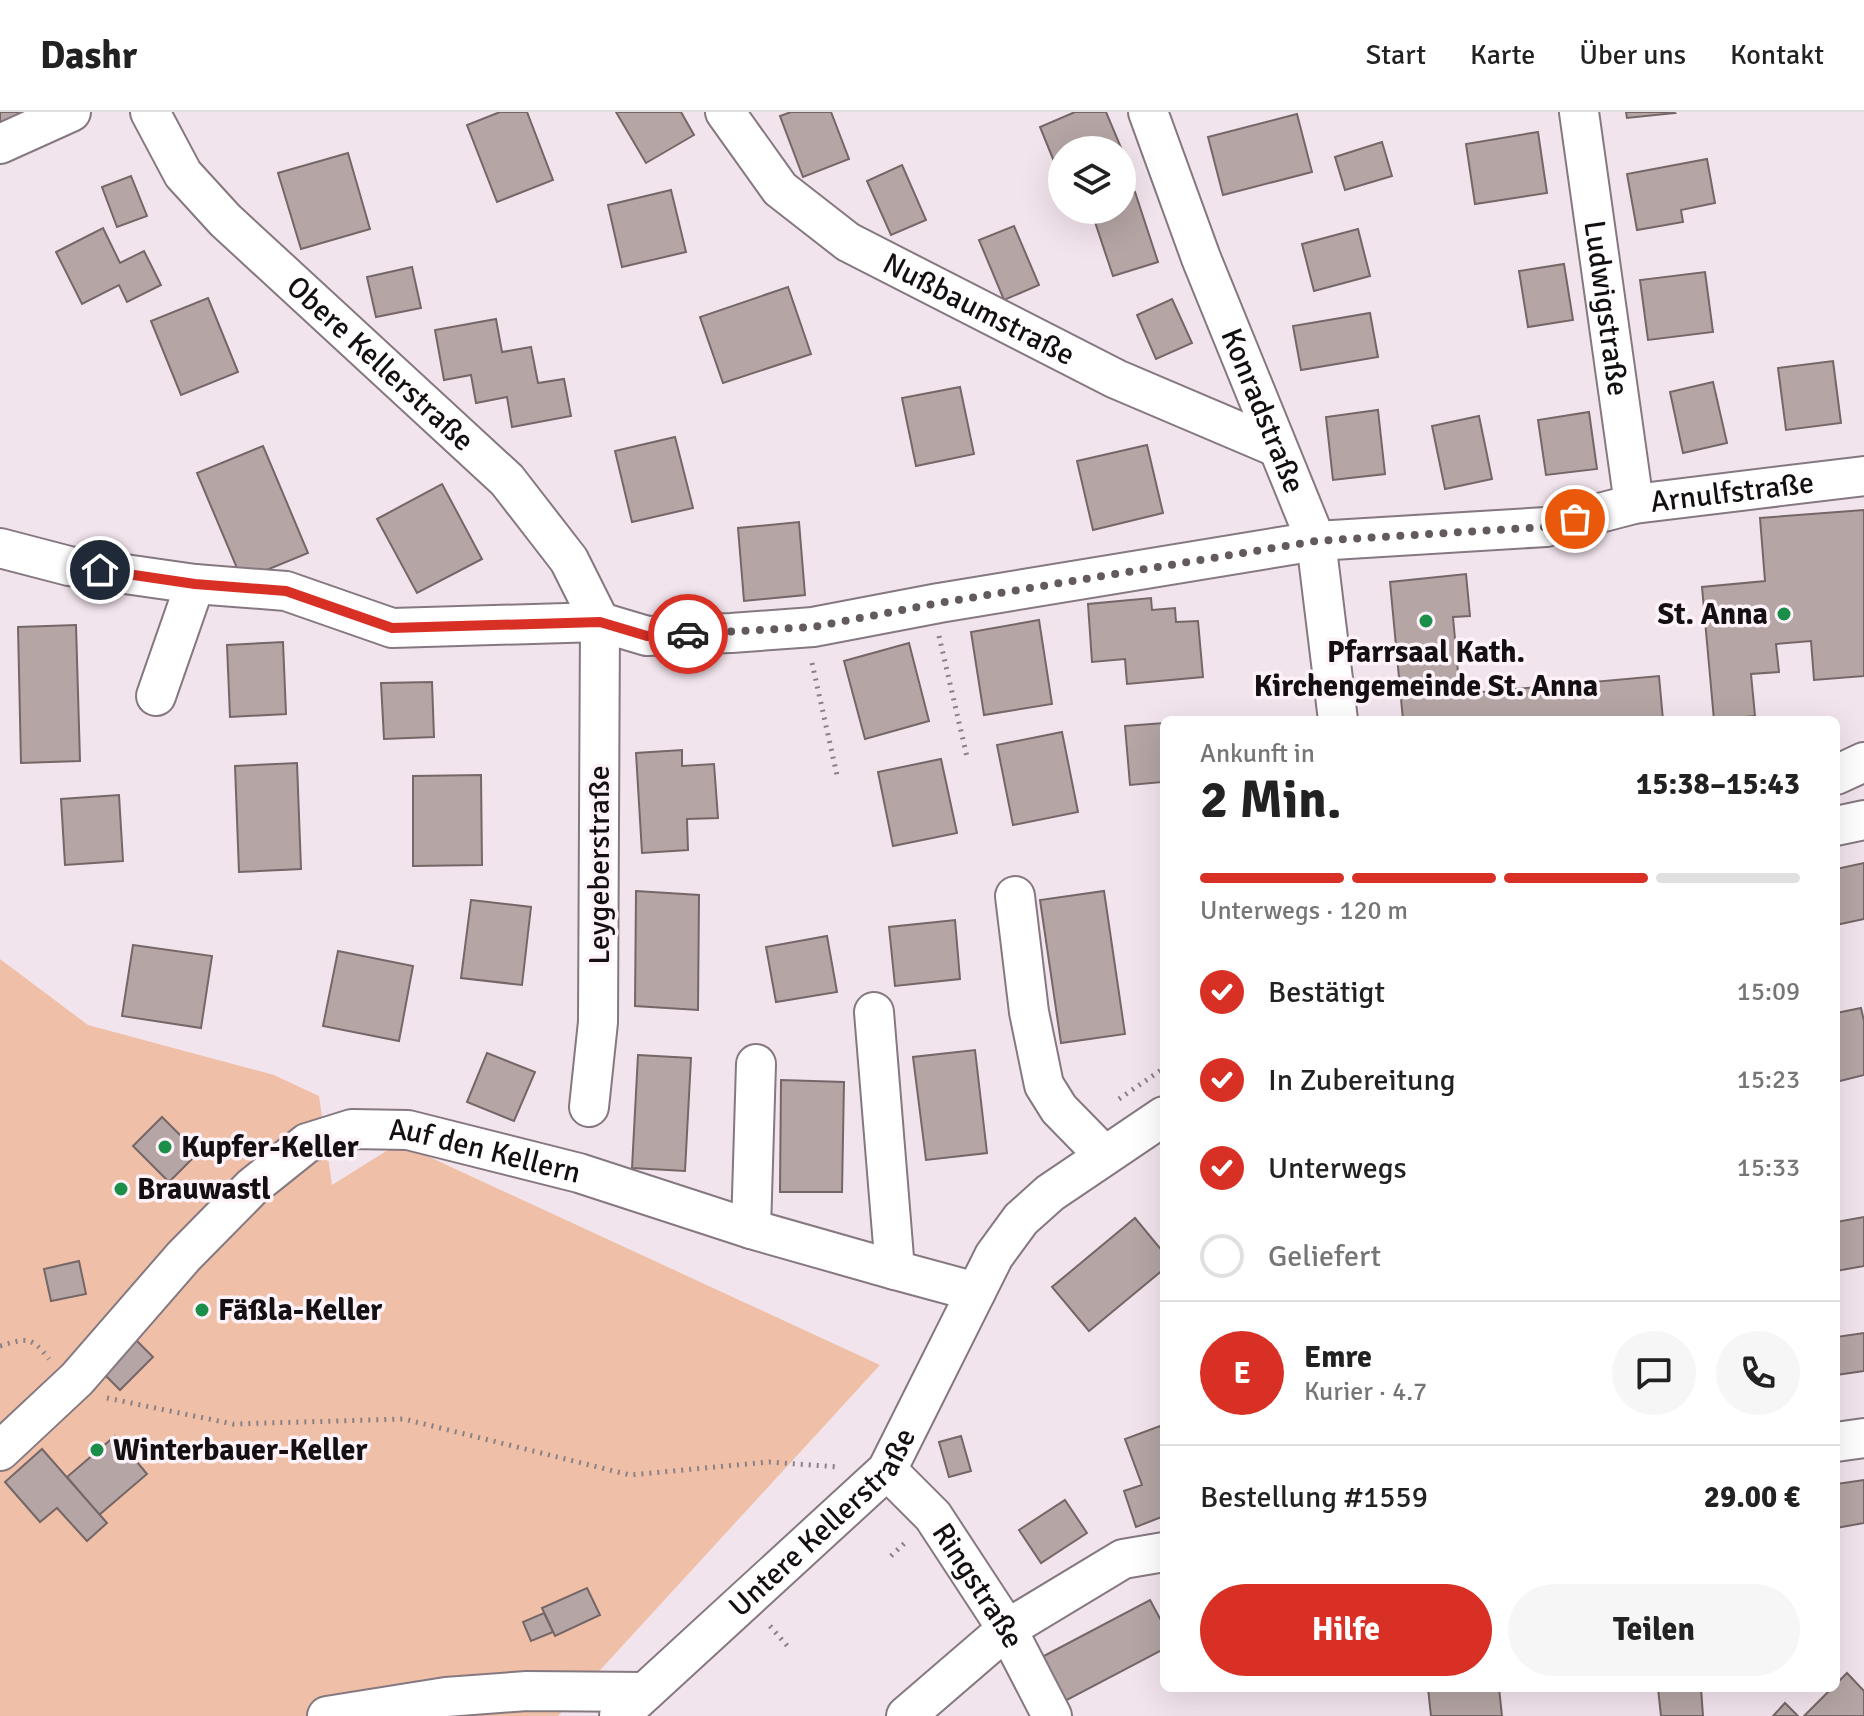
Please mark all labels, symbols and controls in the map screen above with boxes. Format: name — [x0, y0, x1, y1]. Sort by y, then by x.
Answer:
text: Dashr — [40, 32, 137, 79]
text: Start — [1366, 38, 1426, 72]
text: Karte — [1470, 38, 1535, 72]
text: Über uns — [1579, 38, 1686, 72]
text: Kontakt — [1730, 38, 1824, 72]
map controls — [1048, 136, 1136, 224]
button: layers — [1048, 136, 1136, 224]
street label: Ludwigstraße — [1576, 218, 1637, 398]
street label: Nußbaumstraße — [877, 245, 1081, 373]
street label: Obere Kellerstraße — [279, 268, 482, 459]
street label: Konradstraße — [1213, 323, 1313, 498]
street label: Arnulfstraße — [1648, 464, 1816, 520]
pin — [1541, 485, 1609, 553]
icon: bag — [1553, 497, 1597, 541]
pin — [66, 536, 134, 604]
icon: home — [78, 548, 122, 592]
courier — [648, 594, 728, 674]
place label: St. Anna — [1658, 596, 1768, 633]
marker: St. Anna — [1775, 605, 1793, 623]
icon: car — [666, 612, 710, 656]
marker: Pfarrsaal Kath. Kirchengemeinde St. Anna — [1417, 612, 1435, 630]
place label: Pfarrsaal Kath. Kirchengemeinde St. Anna — [1254, 634, 1598, 705]
text: Ankunft in — [1200, 738, 1315, 770]
street label: Leygeberstraße — [581, 765, 618, 965]
text: 15:38–15:43 — [1636, 766, 1800, 803]
text: 2 Min. — [1200, 768, 1342, 832]
text: Unterwegs · 120 m — [1200, 895, 1408, 927]
icon: check — [1200, 970, 1244, 1014]
text: Bestätigt — [1268, 974, 1385, 1011]
text: 15:09 — [1737, 976, 1800, 1008]
icon: check — [1200, 1058, 1244, 1102]
text: In Zubereitung — [1268, 1062, 1456, 1099]
text: 15:23 — [1737, 1064, 1800, 1096]
street label: Auf den Kellern — [388, 1111, 585, 1191]
place label: Kupfer-Keller — [181, 1129, 359, 1166]
marker: Kupfer-Keller — [156, 1138, 174, 1156]
icon: check — [1200, 1146, 1244, 1190]
text: Unterwegs — [1268, 1150, 1407, 1187]
text: 15:33 — [1737, 1152, 1800, 1184]
place label: Brauwastl — [137, 1171, 271, 1208]
marker: Brauwastl — [112, 1180, 130, 1198]
text: Geliefert — [1268, 1238, 1381, 1275]
place label: Fäßla-Keller — [218, 1292, 382, 1329]
marker: Fäßla-Keller — [193, 1301, 211, 1319]
button: chat — [1612, 1331, 1696, 1415]
button: phone — [1716, 1331, 1800, 1415]
text: Emre — [1304, 1339, 1372, 1376]
text: E — [1233, 1355, 1251, 1392]
text: Kurier · 4.7 — [1304, 1376, 1427, 1408]
street label: Untere Kellerstraße — [721, 1422, 924, 1624]
place label: Winterbauer-Keller — [113, 1432, 367, 1469]
marker: Winterbauer-Keller — [88, 1441, 106, 1459]
text: Bestellung #1559 — [1200, 1479, 1428, 1516]
text: 29.00 € — [1704, 1479, 1800, 1516]
street label: Ringstraße — [924, 1516, 1032, 1654]
button: Hilfe — [1200, 1584, 1492, 1676]
button: Teilen — [1508, 1584, 1800, 1676]

